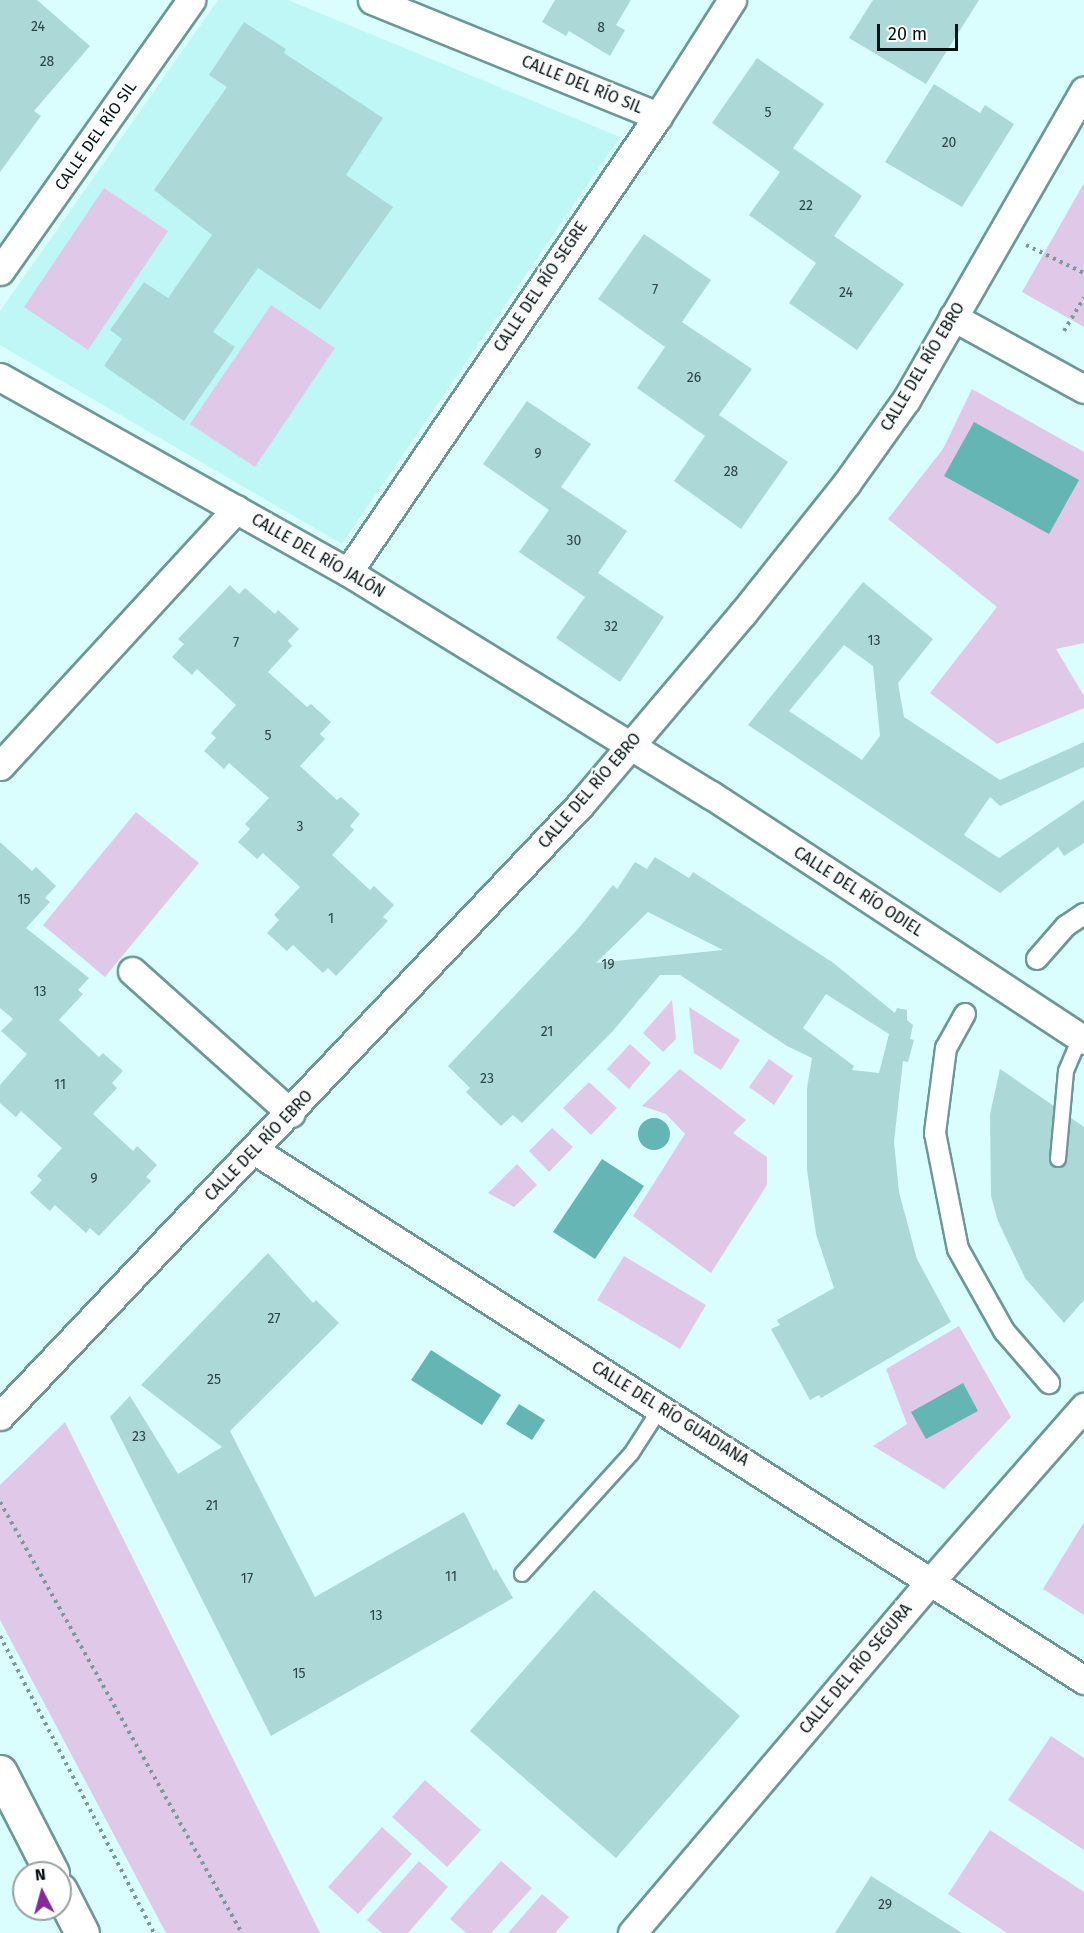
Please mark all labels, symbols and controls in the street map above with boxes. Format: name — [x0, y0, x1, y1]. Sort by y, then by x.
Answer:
scale bar — [880, 12, 961, 50]
house number: 24 — [31, 19, 45, 35]
house number: 8 — [597, 20, 605, 36]
text: 20 m — [888, 23, 927, 45]
street label: CALLE DEL RÍO SIL — [519, 52, 645, 118]
house number: 28 — [40, 54, 54, 70]
street label: CALLE DEL RÍO SIL — [51, 78, 141, 194]
house number: 5 — [764, 105, 772, 121]
house number: 20 — [942, 135, 956, 151]
house number: 22 — [799, 198, 813, 214]
street label: CALLE DEL RÍO SEGRE — [490, 218, 592, 356]
house number: 7 — [652, 282, 658, 298]
house number: 24 — [839, 285, 853, 301]
street label: CALLE DEL RÍO EBRO — [877, 299, 969, 435]
house number: 26 — [687, 370, 701, 386]
house number: 9 — [534, 446, 542, 462]
house number: 28 — [724, 464, 738, 480]
street label: CALLE DEL RÍO JALÓN — [248, 510, 388, 602]
house number: 30 — [567, 533, 581, 549]
house number: 32 — [604, 619, 618, 635]
house number: 13 — [867, 633, 881, 649]
house number: 7 — [233, 635, 239, 651]
house number: 5 — [264, 728, 272, 744]
street label: CALLE DEL RÍO EBRO — [535, 729, 645, 853]
house number: 3 — [297, 819, 303, 835]
street label: CALLE DEL RÍO ODIEL — [790, 843, 926, 941]
house number: 15 — [17, 892, 31, 908]
house number: 1 — [328, 911, 334, 927]
house number: 19 — [601, 957, 615, 973]
house number: 13 — [33, 984, 47, 1000]
house number: 21 — [541, 1024, 553, 1040]
house number: 23 — [480, 1071, 494, 1087]
house number: 11 — [54, 1077, 66, 1093]
street label: CALLE DEL RÍO EBRO — [201, 1087, 317, 1205]
house number: 9 — [90, 1171, 98, 1187]
house number: 27 — [267, 1311, 281, 1327]
street label: CALLE DEL RÍO GUADIANA — [588, 1358, 752, 1470]
house number: 25 — [207, 1372, 221, 1388]
house number: 23 — [132, 1429, 146, 1445]
house number: 21 — [206, 1498, 218, 1514]
house number: 11 — [445, 1569, 457, 1585]
house number: 17 — [241, 1571, 253, 1587]
street label: CALLE DEL RÍO SEGURA — [796, 1600, 916, 1738]
house number: 13 — [369, 1608, 383, 1624]
house number: 15 — [292, 1666, 306, 1682]
north arrow — [12, 1861, 72, 1921]
text: N — [34, 1865, 47, 1885]
house number: 29 — [878, 1897, 892, 1913]

